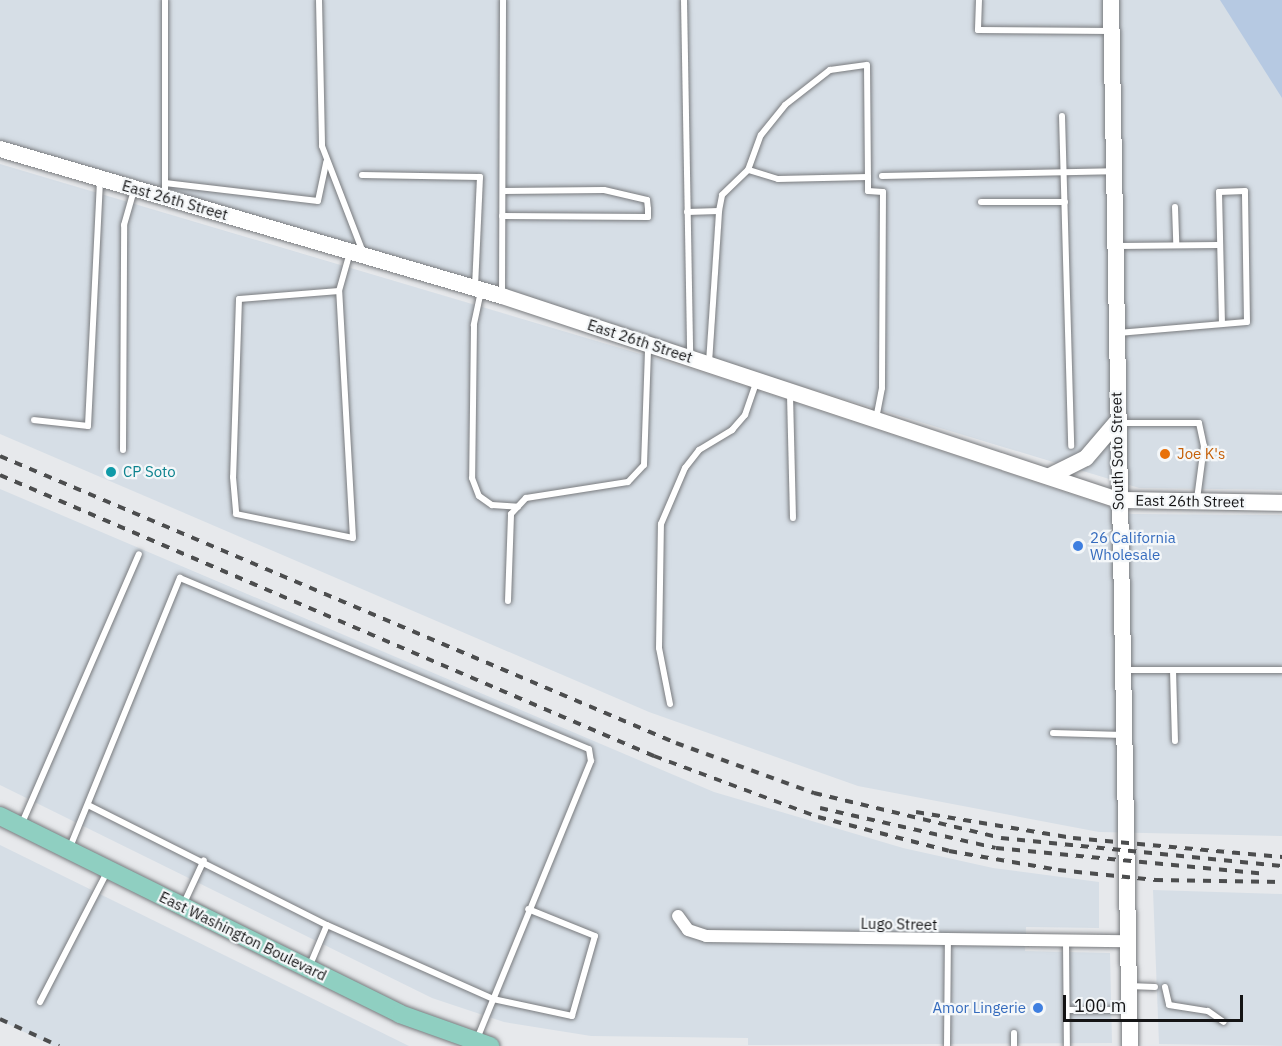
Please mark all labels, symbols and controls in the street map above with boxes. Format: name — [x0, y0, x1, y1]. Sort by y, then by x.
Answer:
street label: East 26th Street — [120, 176, 230, 224]
street label: East 26th Street — [585, 316, 695, 366]
street label: South Soto Street — [1107, 392, 1127, 510]
place label: Joe K's — [1177, 445, 1225, 463]
marker: Joe K's — [1158, 447, 1172, 461]
place label: CP Soto — [123, 463, 176, 481]
marker: CP Soto — [104, 465, 118, 479]
street label: East 26th Street — [1135, 491, 1245, 511]
place label: 26 California Wholesale — [1090, 528, 1176, 563]
marker: 26 California Wholesale — [1071, 539, 1085, 553]
street label: East Washington Boulevard — [156, 888, 330, 984]
street label: Lugo Street — [860, 914, 938, 934]
scale bar — [1066, 983, 1246, 1021]
text: 100 m — [1074, 994, 1126, 1017]
place label: Amor Lingerie — [933, 999, 1026, 1017]
marker: Amor Lingerie — [1031, 1001, 1045, 1015]

